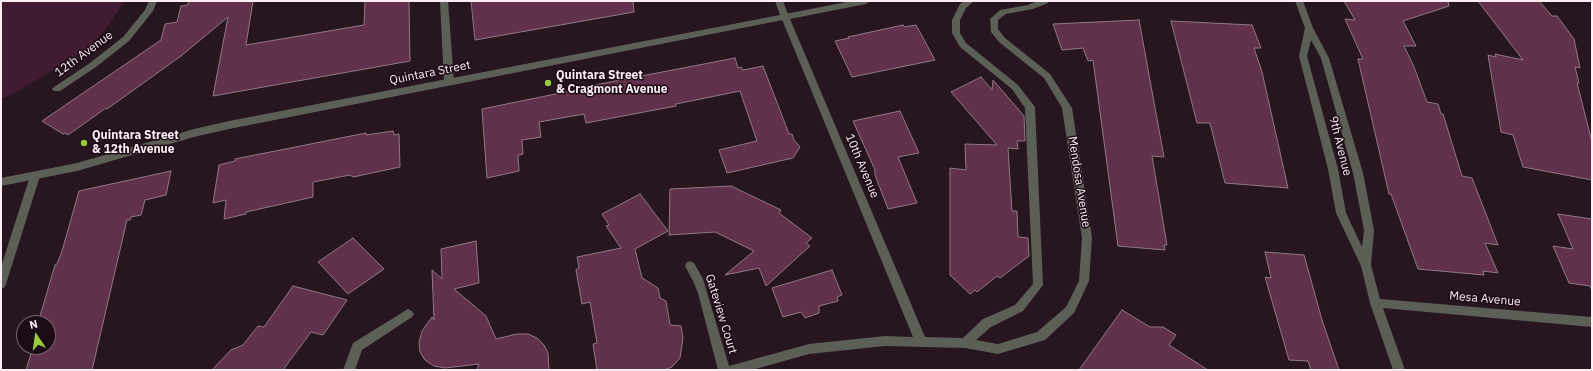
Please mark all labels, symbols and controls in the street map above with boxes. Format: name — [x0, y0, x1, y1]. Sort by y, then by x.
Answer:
street label: 12th Avenue — [52, 28, 116, 80]
street label: Quintara Street — [388, 58, 472, 88]
place label: Quintara Street & Cragmont Avenue — [556, 69, 668, 97]
marker: Quintara Street & Cragmont Avenue — [543, 78, 553, 88]
street label: 9th Avenue — [1326, 115, 1354, 177]
place label: Quintara Street & 12th Avenue — [92, 129, 179, 157]
street label: 10th Avenue — [842, 132, 882, 200]
street label: Mendosa Avenue — [1065, 135, 1093, 229]
marker: Quintara Street & 12th Avenue — [79, 138, 89, 148]
street label: Gateview Court — [702, 272, 740, 356]
street label: Mesa Avenue — [1449, 289, 1521, 309]
north arrow — [16, 315, 56, 355]
text: N — [28, 317, 39, 332]

